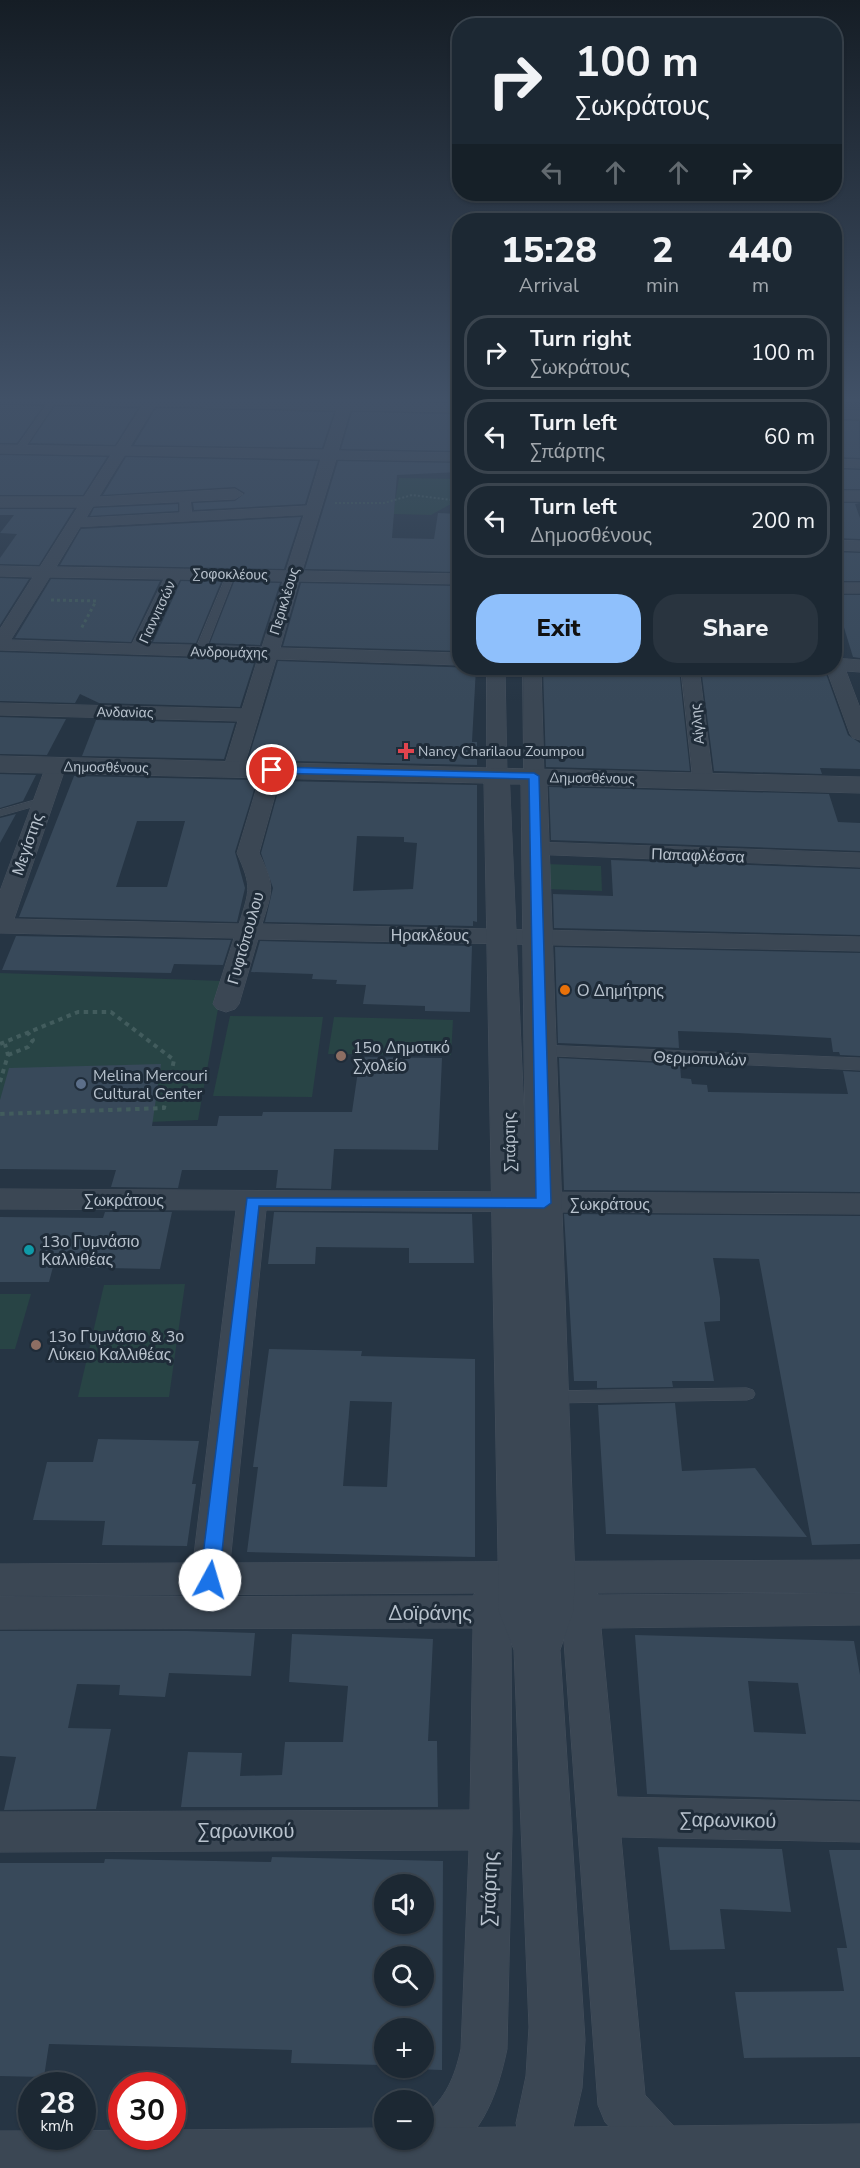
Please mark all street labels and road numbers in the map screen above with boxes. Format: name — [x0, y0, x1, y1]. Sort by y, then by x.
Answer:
street label: Σοφοκλέους — [192, 564, 268, 585]
street label: Περικλέους — [265, 565, 304, 637]
street label: Γιαννιτσών — [135, 578, 180, 647]
street label: Ανδρομάχης — [190, 642, 268, 663]
street label: Αίγλης — [686, 702, 709, 745]
street label: Ανδανiας — [96, 703, 154, 723]
street label: Δημοσθένους — [63, 757, 149, 778]
street label: Δημοσθένους — [549, 768, 635, 789]
street label: Μεγίστης — [7, 810, 49, 879]
street label: Παπαφλέσσα — [651, 843, 745, 869]
street label: Γυφτόπουλου — [222, 889, 270, 987]
street label: Ηρακλέους — [391, 925, 469, 947]
street label: Θερμοπυλών — [653, 1046, 747, 1072]
street label: Σπάρτης — [498, 1111, 522, 1172]
street label: Σωκράτους — [84, 1190, 164, 1212]
street label: Σωκράτους — [570, 1194, 650, 1216]
street label: Δοϊράνης — [388, 1600, 472, 1627]
street label: Σαρωνικού — [679, 1806, 777, 1835]
street label: Σαρωνικού — [198, 1818, 294, 1845]
street label: Σπάρτης — [475, 1851, 504, 1927]

